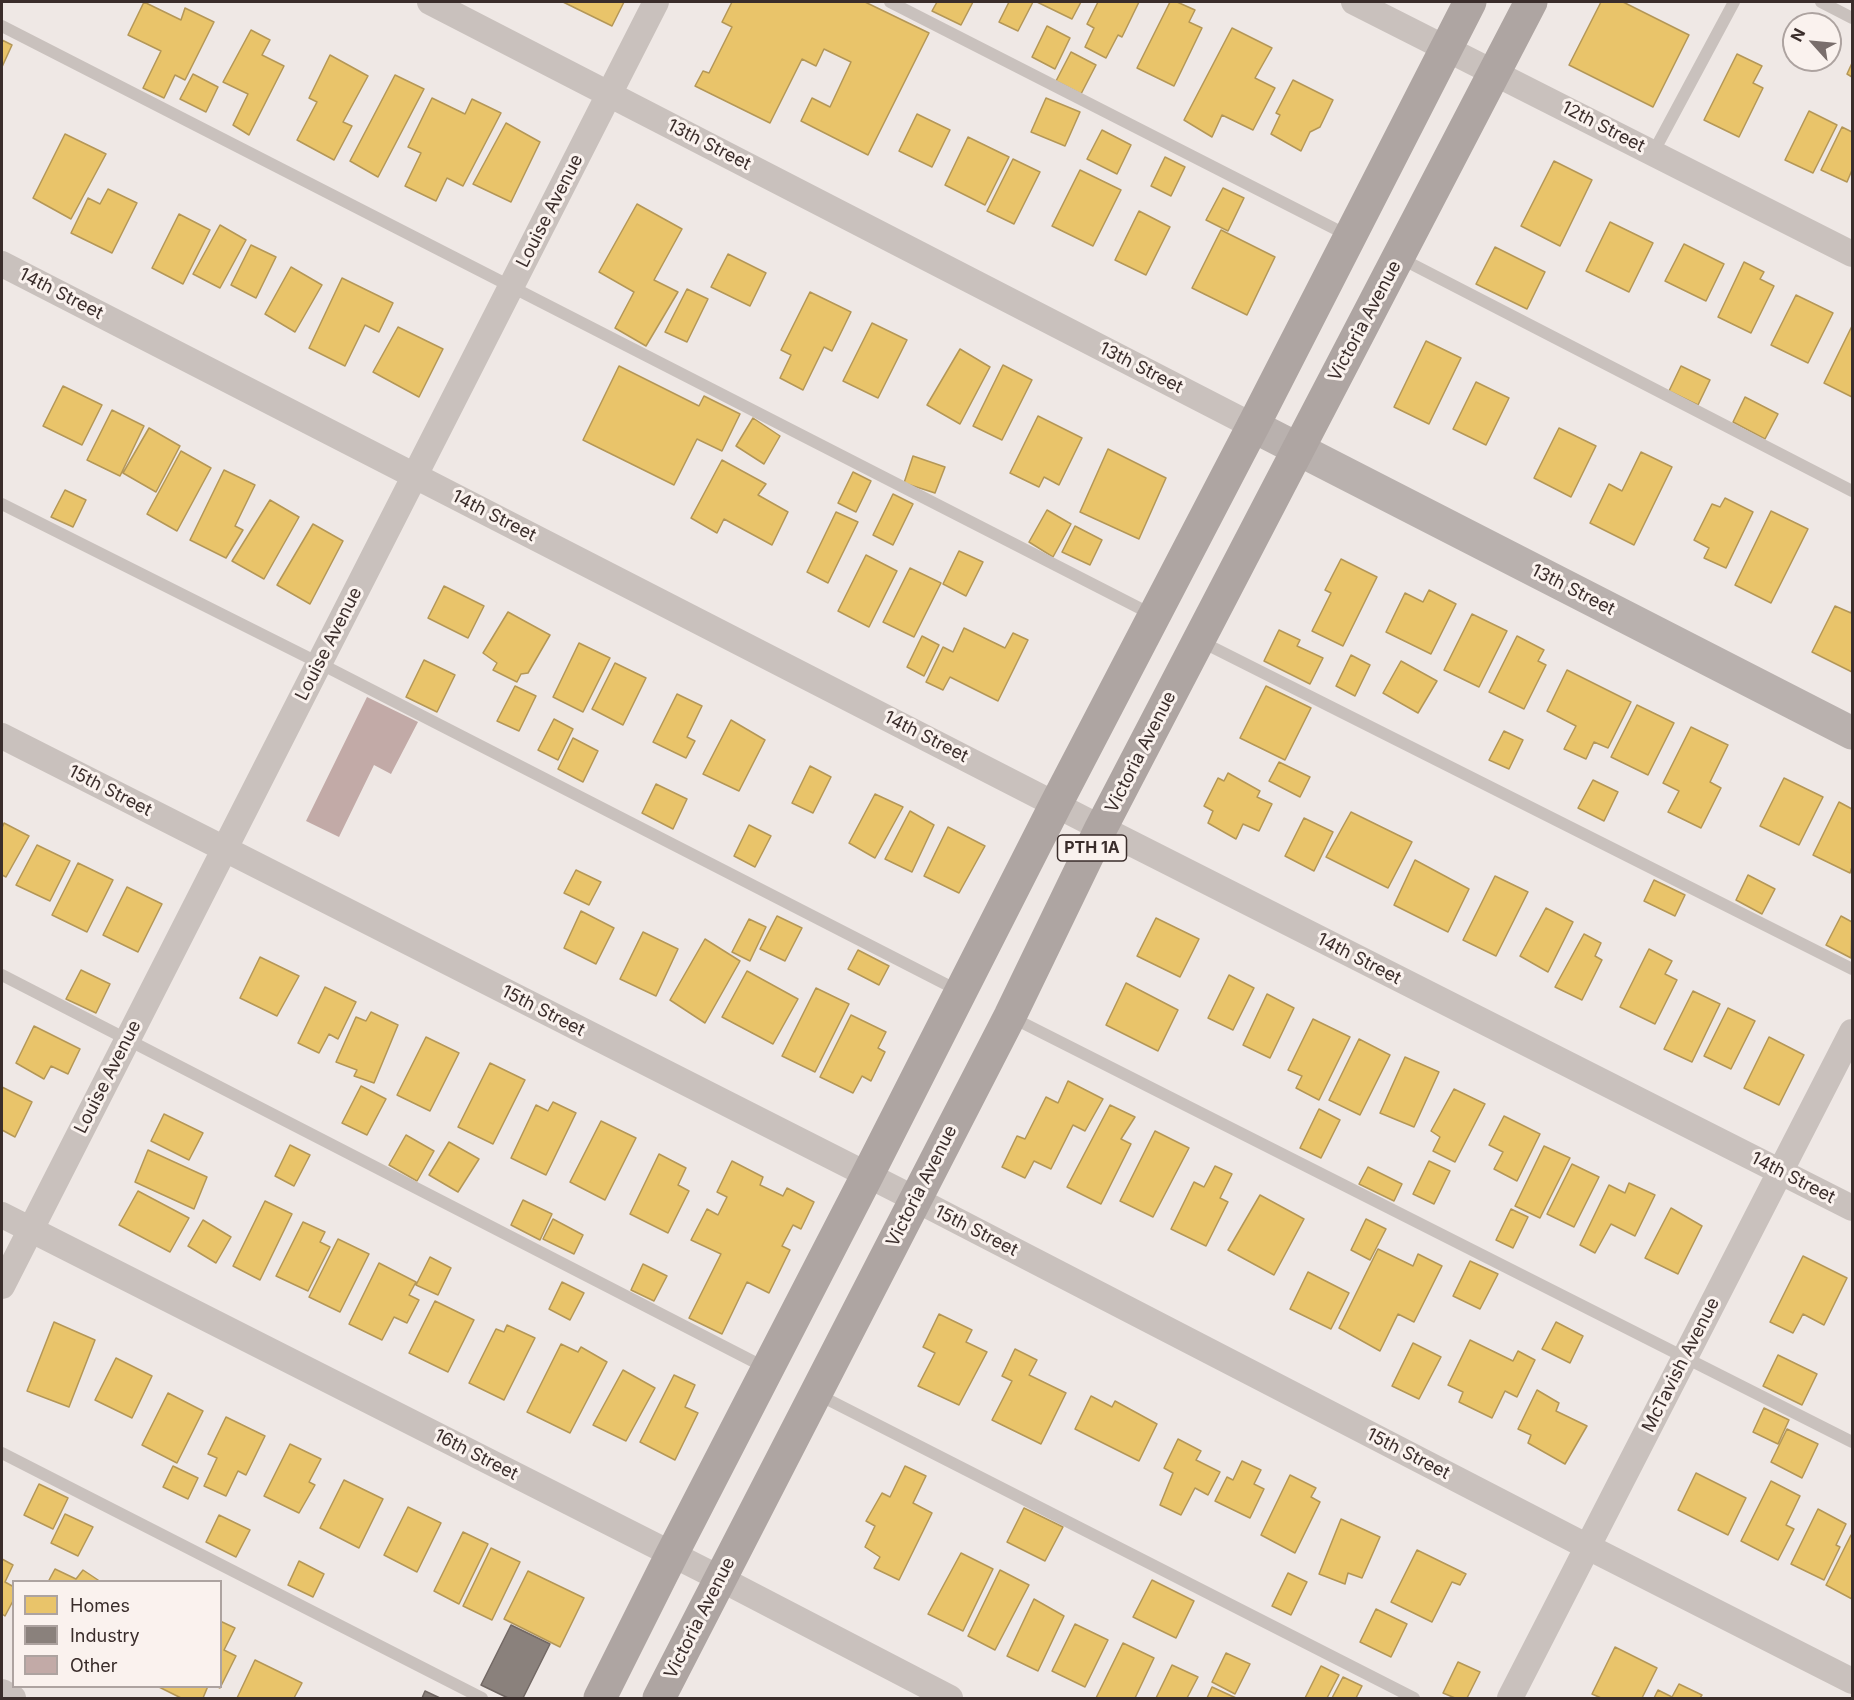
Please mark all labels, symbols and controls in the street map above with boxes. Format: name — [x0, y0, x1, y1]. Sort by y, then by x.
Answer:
north arrow — [1782, 12, 1842, 72]
text: N — [1786, 25, 1809, 45]
street label: 12th Street — [1558, 97, 1648, 157]
street label: 13th Street — [664, 115, 754, 175]
street label: Louise Avenue — [512, 151, 588, 271]
street label: Victoria Avenue — [1324, 257, 1406, 385]
street label: 14th Street — [15, 264, 107, 324]
street label: 13th Street — [1096, 338, 1186, 398]
street label: 14th Street — [448, 486, 540, 546]
street label: 13th Street — [1528, 560, 1618, 620]
street label: Louise Avenue — [291, 584, 367, 704]
street label: Victoria Avenue — [1101, 688, 1181, 816]
street label: 14th Street — [880, 707, 972, 767]
street label: 15th Street — [65, 761, 155, 821]
road number: PTH 1A — [1058, 835, 1126, 861]
street label: 14th Street — [1313, 929, 1405, 989]
street label: 15th Street — [498, 981, 588, 1041]
street label: Louise Avenue — [70, 1017, 146, 1137]
street label: Victoria Avenue — [882, 1122, 962, 1250]
street label: 14th Street — [1747, 1148, 1839, 1208]
street label: 15th Street — [931, 1201, 1021, 1261]
street label: McTavish Avenue — [1638, 1294, 1724, 1436]
street label: 15th Street — [1363, 1424, 1453, 1484]
street label: 16th Street — [431, 1425, 521, 1485]
street label: Victoria Avenue — [660, 1554, 740, 1682]
legend — [12, 1580, 222, 1688]
text: Homes — [70, 1595, 130, 1616]
text: Industry — [70, 1625, 140, 1646]
text: Other — [70, 1655, 118, 1676]

